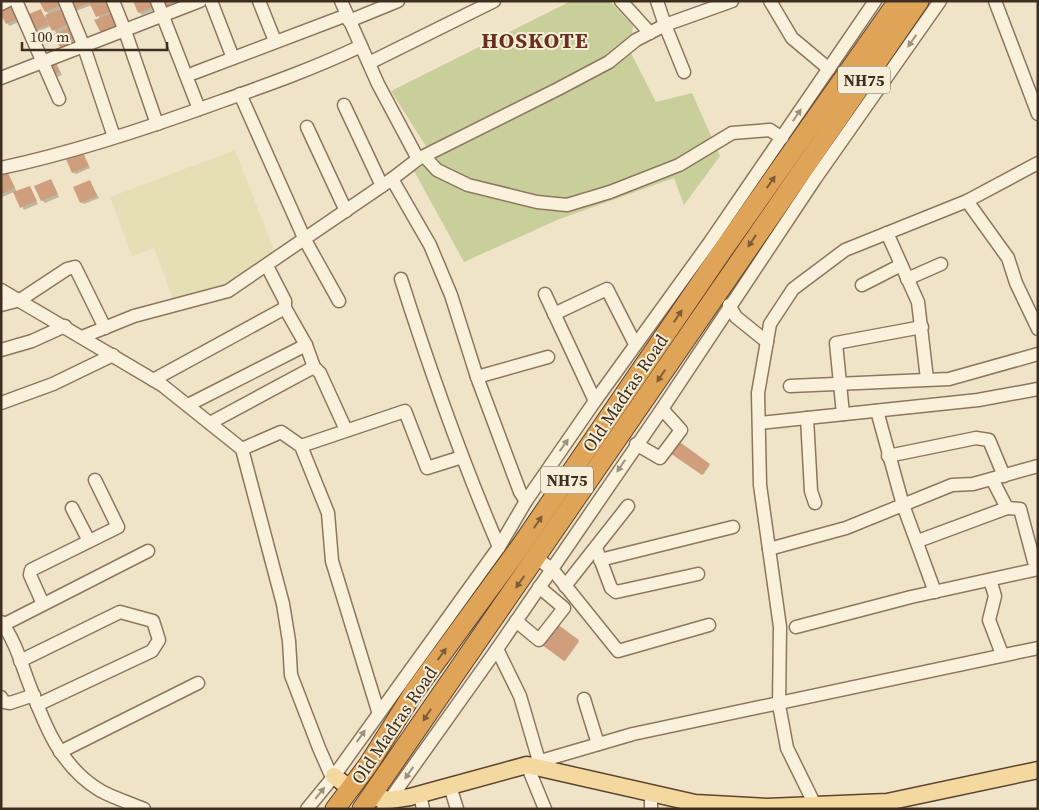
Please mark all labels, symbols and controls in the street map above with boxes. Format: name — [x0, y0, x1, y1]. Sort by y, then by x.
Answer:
scale bar — [22, 20, 168, 52]
district label: HOSKOTE — [481, 25, 589, 55]
text: 100 m — [30, 26, 70, 47]
one-way arrow — [907, 34, 917, 48]
road number: NH75 — [838, 66, 890, 94]
one-way arrow — [792, 108, 802, 122]
one-way arrow — [766, 175, 776, 189]
one-way arrow — [748, 235, 757, 248]
one-way arrow — [673, 309, 683, 322]
street label: Old Madras Road — [576, 329, 674, 457]
one-way arrow — [656, 369, 666, 382]
one-way arrow — [559, 439, 569, 452]
one-way arrow — [616, 459, 626, 473]
road number: NH75 — [541, 466, 593, 494]
one-way arrow — [533, 515, 543, 529]
one-way arrow — [515, 575, 525, 589]
one-way arrow — [437, 647, 447, 661]
street label: Old Madras Road — [345, 661, 443, 789]
one-way arrow — [422, 709, 431, 722]
one-way arrow — [356, 729, 366, 743]
one-way arrow — [404, 766, 414, 779]
one-way arrow — [315, 786, 326, 799]

